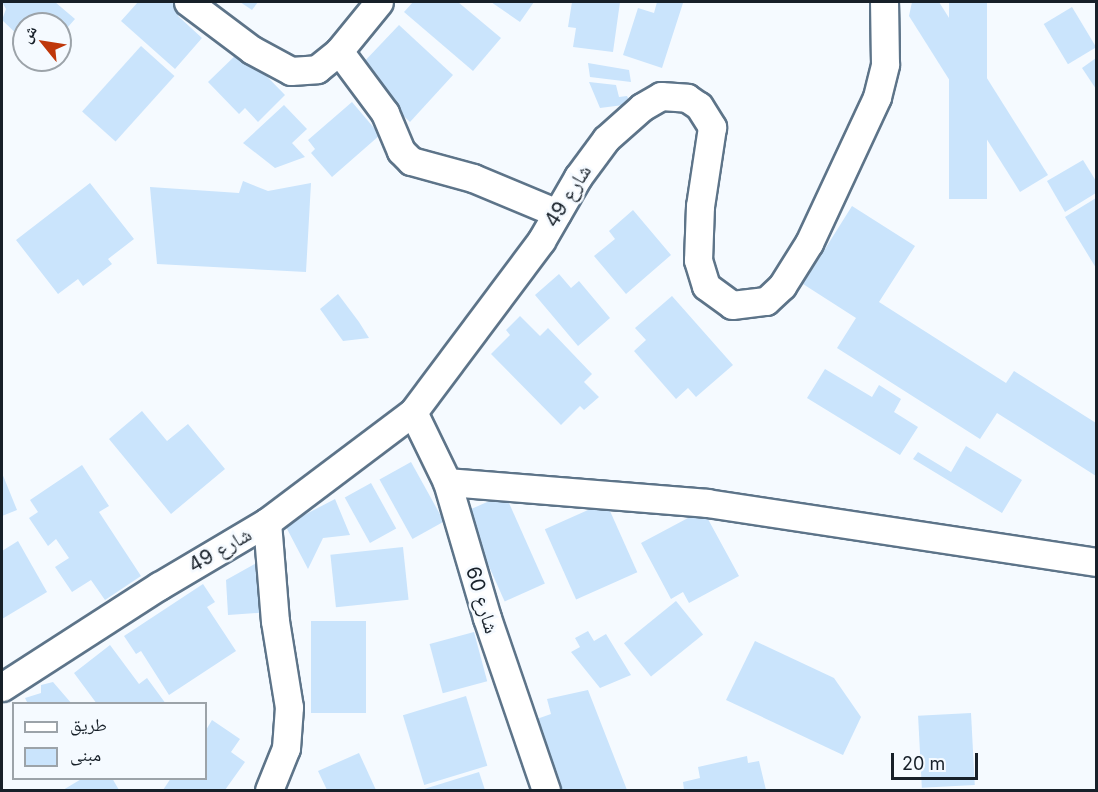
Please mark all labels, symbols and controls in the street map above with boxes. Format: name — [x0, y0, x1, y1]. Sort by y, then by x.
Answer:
north arrow — [12, 12, 72, 72]
text: ش — [15, 22, 41, 46]
street label: شارع 49 — [540, 160, 596, 232]
street label: شارع 49 — [184, 522, 256, 578]
street label: شارع 60 — [460, 564, 504, 636]
legend — [12, 702, 207, 780]
text: طريق — [70, 714, 107, 735]
scale bar — [894, 741, 981, 779]
text: مبنى — [70, 744, 101, 765]
text: 20 m — [902, 753, 945, 774]

